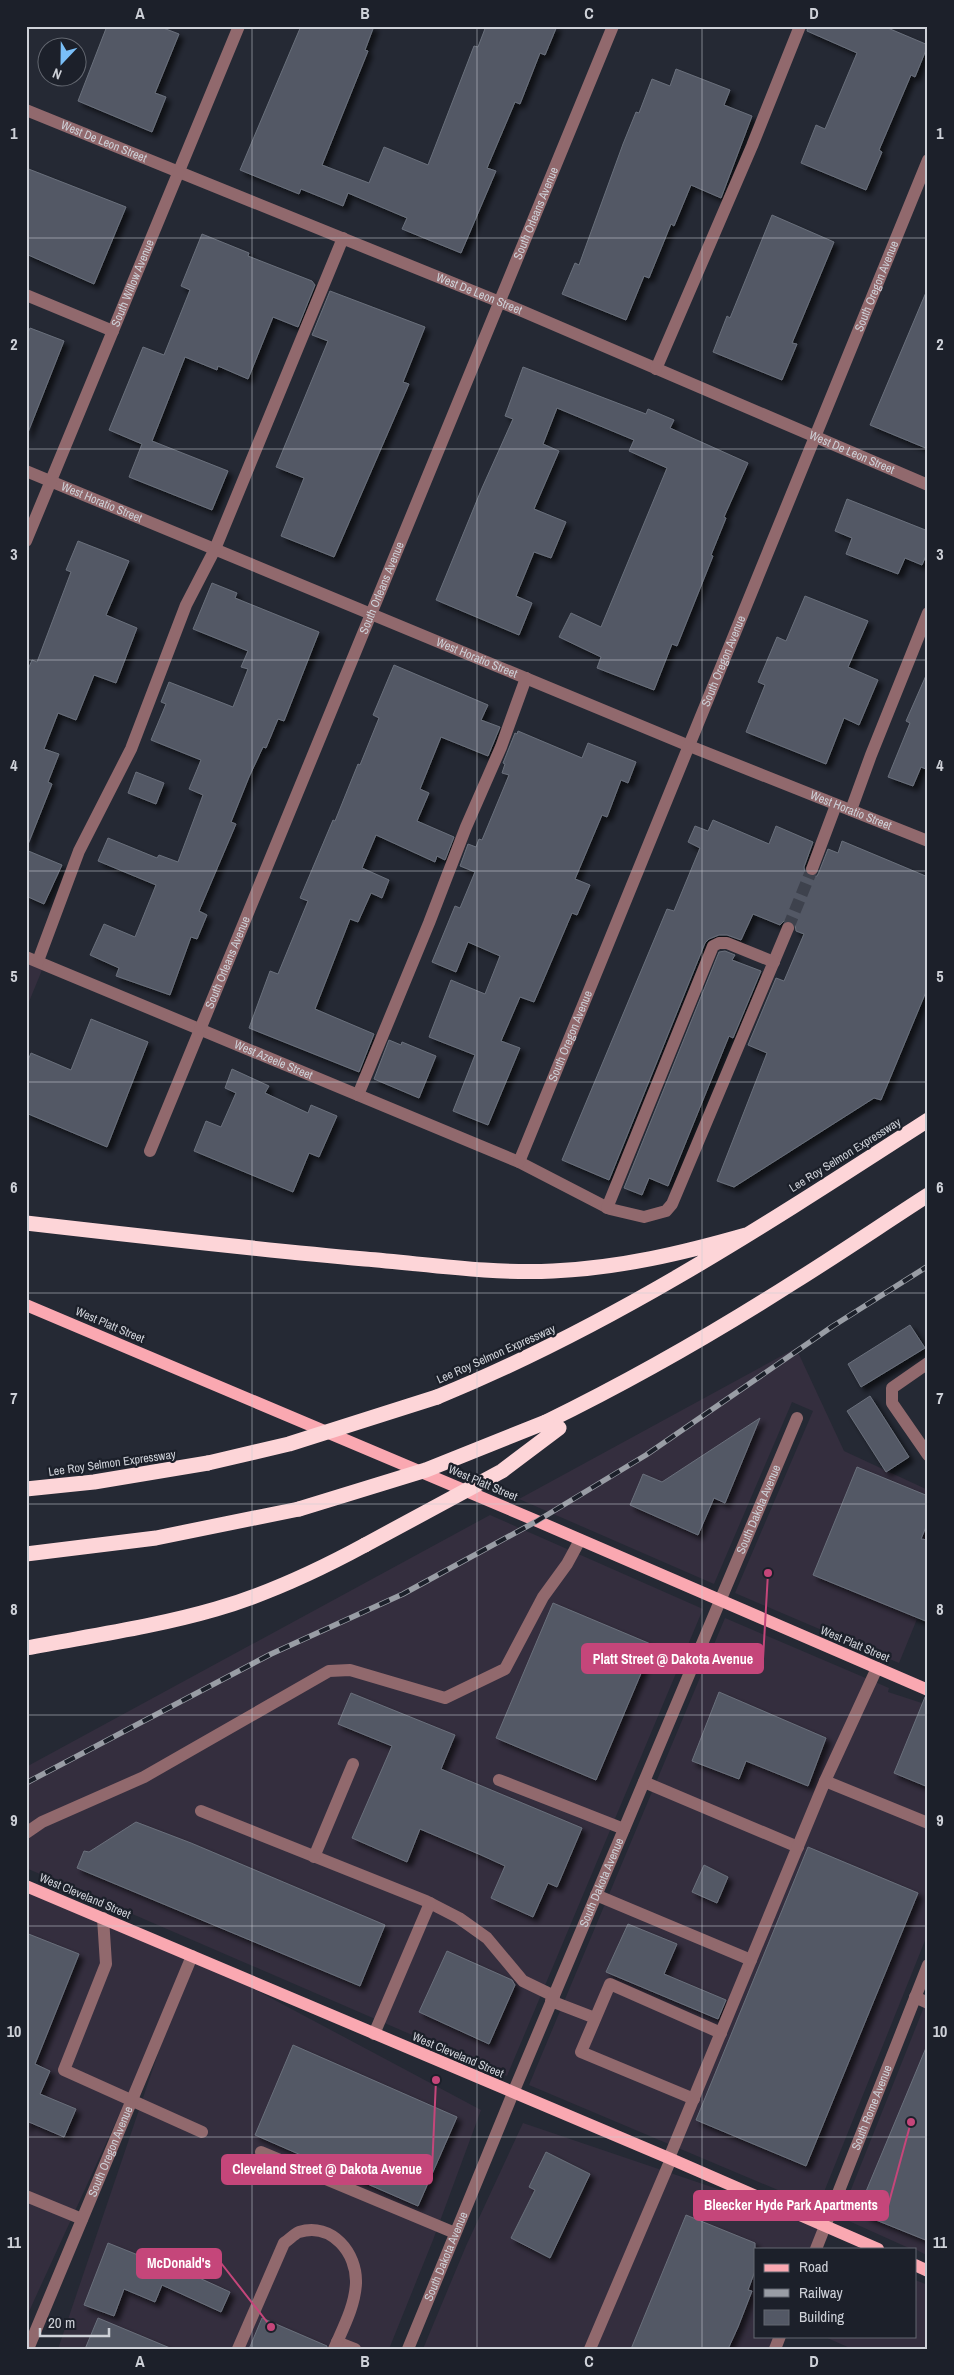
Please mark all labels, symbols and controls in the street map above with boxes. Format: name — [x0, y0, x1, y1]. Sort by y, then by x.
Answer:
text: A — [135, 2, 145, 24]
text: B — [360, 2, 370, 24]
text: C — [584, 2, 594, 24]
text: D — [809, 2, 819, 24]
north arrow — [38, 38, 88, 88]
text: N — [50, 64, 64, 84]
street label: West De Leon Street — [58, 117, 149, 166]
text: 1 — [10, 122, 18, 144]
text: 1 — [936, 122, 944, 144]
street label: South Orleans Avenue — [510, 165, 562, 262]
street label: South Willow Avenue — [107, 237, 158, 329]
street label: South Oregon Avenue — [851, 238, 902, 334]
street label: West De Leon Street — [434, 269, 525, 318]
text: 2 — [10, 333, 18, 355]
text: 2 — [936, 333, 944, 355]
street label: West De Leon Street — [807, 427, 897, 478]
street label: West Horatio Street — [59, 478, 145, 526]
street label: South Orleans Avenue — [356, 539, 408, 636]
text: 3 — [10, 543, 18, 565]
text: 3 — [936, 543, 944, 565]
street label: South Oregon Avenue — [698, 613, 749, 709]
street label: West Horatio Street — [434, 634, 520, 682]
text: 4 — [10, 754, 18, 776]
text: 4 — [936, 754, 944, 776]
street label: West Horatio Street — [808, 787, 894, 834]
street label: South Orleans Avenue — [201, 914, 254, 1011]
text: 5 — [10, 965, 18, 987]
text: 5 — [936, 965, 944, 987]
street label: South Oregon Avenue — [545, 988, 596, 1084]
street label: West Azeele Street — [232, 1036, 315, 1083]
street label: Lee Roy Selmon Expressway — [786, 1114, 904, 1196]
text: 6 — [10, 1176, 18, 1198]
text: 6 — [936, 1176, 944, 1198]
street label: West Platt Street — [73, 1303, 147, 1347]
street label: Lee Roy Selmon Expressway — [434, 1321, 558, 1387]
text: 7 — [10, 1387, 18, 1409]
text: 7 — [936, 1387, 944, 1409]
street label: Lee Roy Selmon Expressway — [47, 1446, 177, 1480]
street label: West Platt Street — [446, 1461, 520, 1505]
street label: South Dakota Avenue — [733, 1462, 784, 1556]
text: 8 — [10, 1598, 18, 1620]
text: 8 — [936, 1598, 944, 1620]
street label: West Platt Street — [818, 1622, 892, 1666]
callout: Platt Street @ Dakota Avenue — [582, 1644, 763, 1673]
text: Platt Street @ Dakota Avenue — [593, 1650, 753, 1668]
text: 9 — [10, 1809, 18, 1831]
text: 9 — [936, 1809, 944, 1831]
street label: South Dakota Avenue — [576, 1836, 627, 1930]
street label: West Cleveland Street — [37, 1870, 133, 1923]
text: 10 — [7, 2020, 21, 2042]
text: 10 — [933, 2020, 947, 2042]
street label: West Cleveland Street — [410, 2029, 506, 2082]
street label: South Rome Avenue — [848, 2063, 896, 2153]
street label: South Oregon Avenue — [84, 2104, 136, 2199]
callout: Cleveland Street @ Dakota Avenue — [222, 2155, 432, 2184]
text: Cleveland Street @ Dakota Avenue — [232, 2160, 422, 2178]
callout: Bleecker Hyde Park Apartments — [694, 2191, 888, 2220]
text: Bleecker Hyde Park Apartments — [704, 2196, 878, 2214]
street label: South Dakota Avenue — [420, 2209, 471, 2304]
text: 11 — [7, 2231, 22, 2253]
text: 11 — [933, 2231, 948, 2253]
legend — [754, 2248, 916, 2338]
callout: McDonald's — [137, 2249, 221, 2278]
text: McDonald's — [147, 2254, 211, 2272]
text: Road — [799, 2256, 828, 2277]
text: Railway — [799, 2282, 844, 2303]
scale bar — [40, 2305, 109, 2337]
text: Building — [799, 2306, 844, 2327]
text: 20 m — [48, 2312, 75, 2333]
text: A — [135, 2350, 145, 2372]
text: B — [360, 2350, 370, 2372]
text: C — [584, 2350, 594, 2372]
text: D — [809, 2350, 819, 2372]

